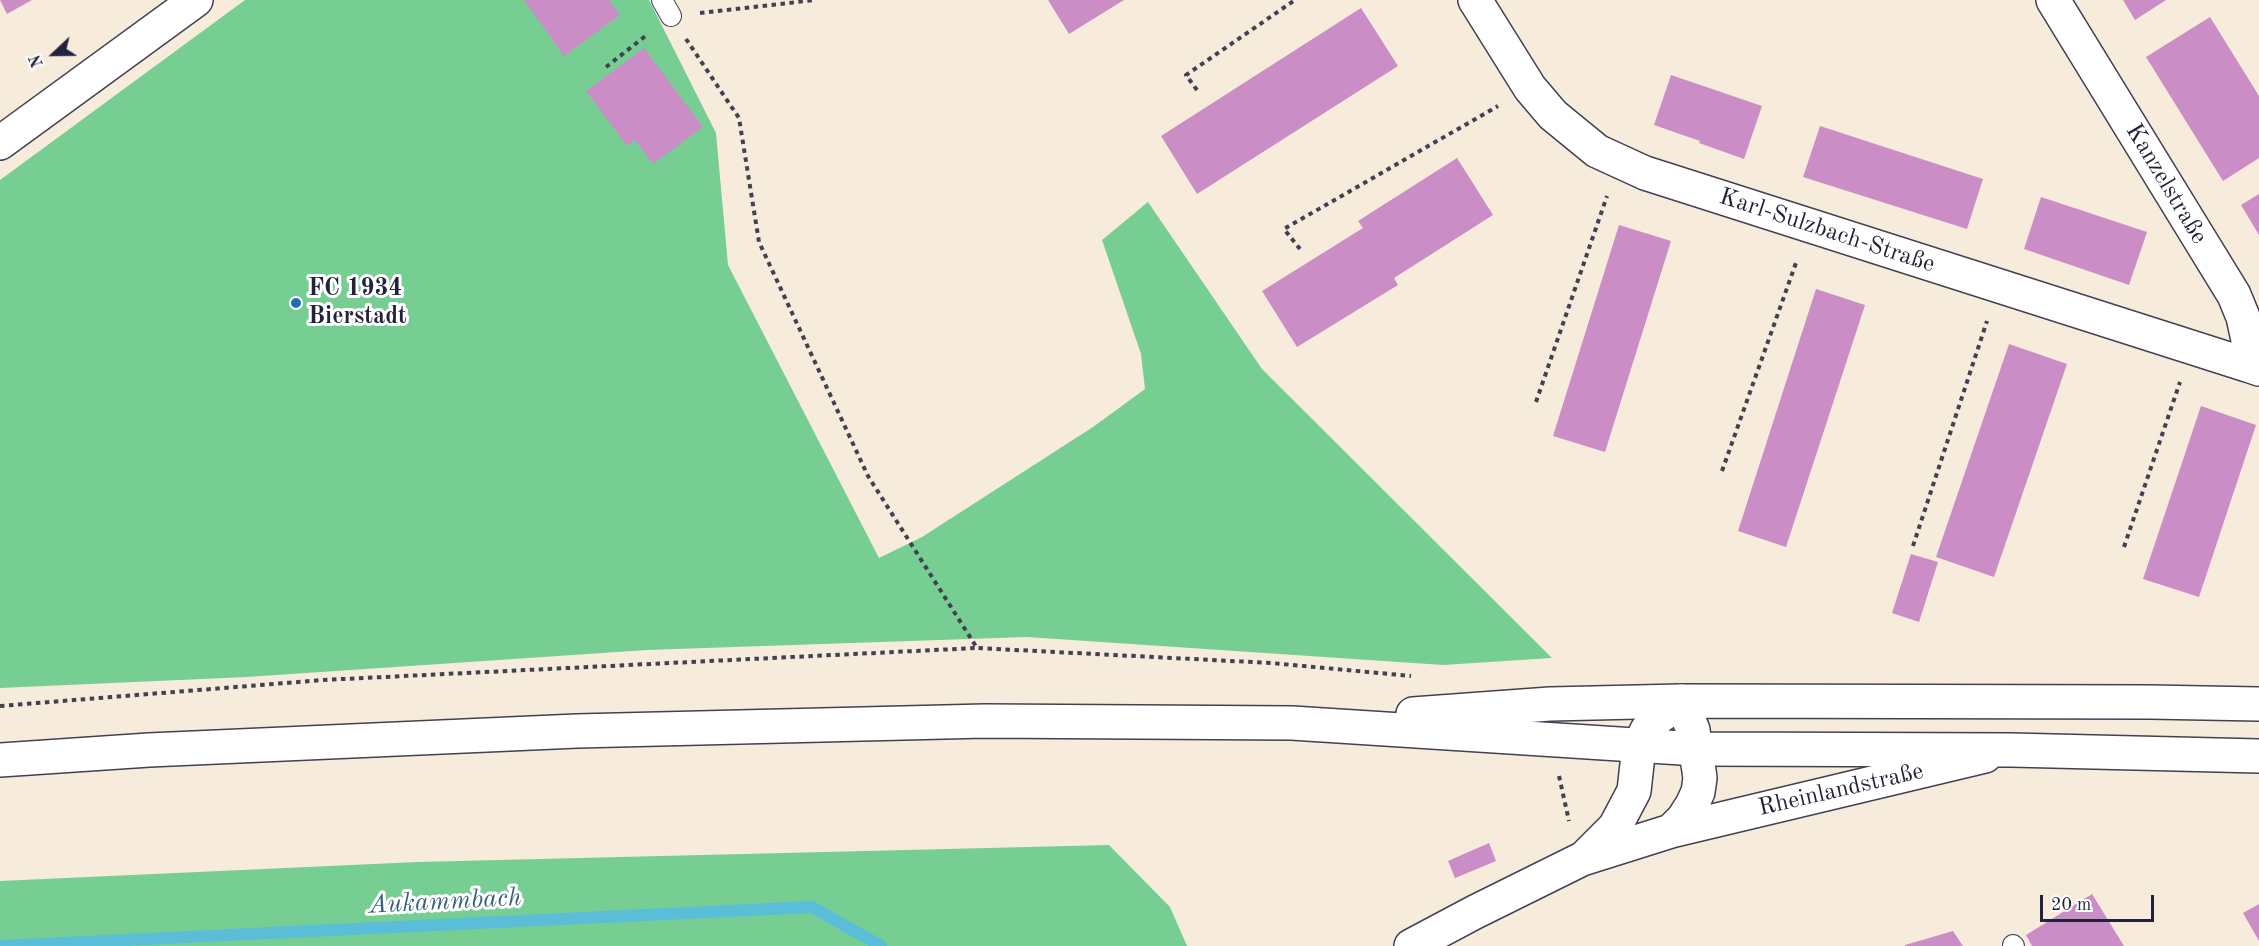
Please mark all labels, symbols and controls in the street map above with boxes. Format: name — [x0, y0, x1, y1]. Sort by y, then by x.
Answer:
north arrow — [24, 24, 84, 84]
text: N — [28, 52, 47, 69]
street label: Kanzelstraße — [2119, 119, 2213, 249]
street label: Karl-Sulzbach-Straße — [1715, 183, 1939, 279]
place label: FC 1934 Bierstadt — [308, 275, 407, 331]
marker: FC 1934 Bierstadt — [289, 296, 303, 310]
street label: Rheinlandstraße — [1756, 757, 1926, 823]
water label: Aukammbach — [368, 882, 522, 922]
scale bar — [2043, 883, 2157, 921]
text: 20 m — [2051, 896, 2091, 914]

